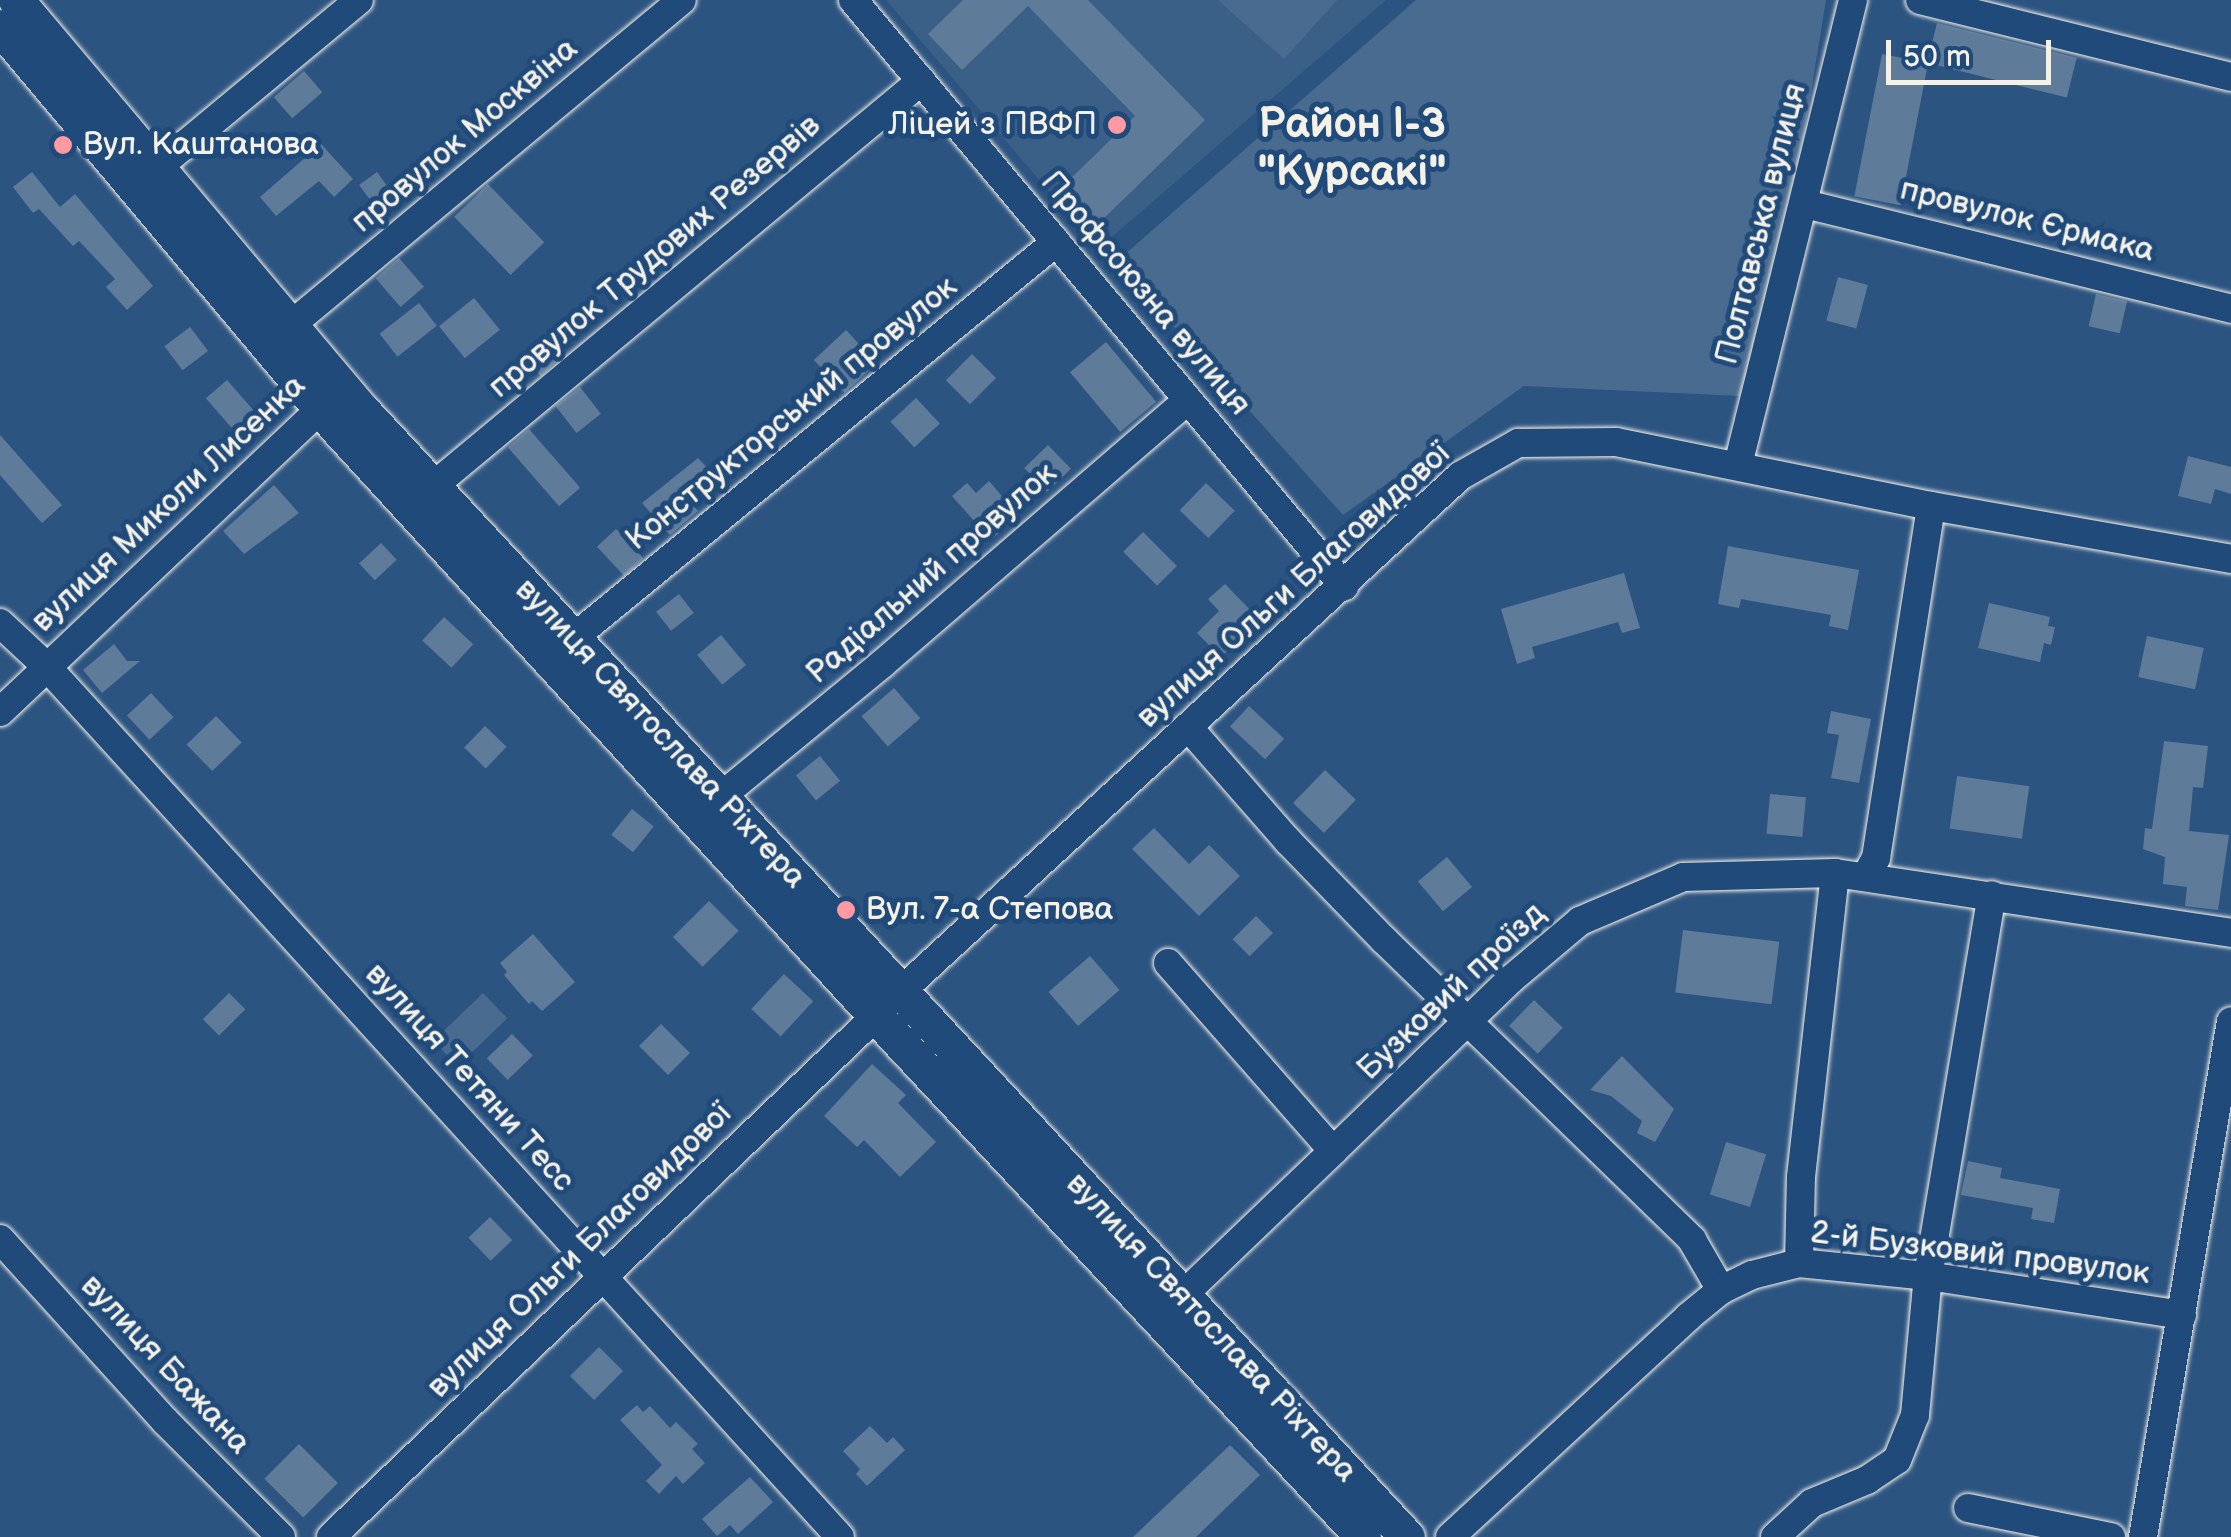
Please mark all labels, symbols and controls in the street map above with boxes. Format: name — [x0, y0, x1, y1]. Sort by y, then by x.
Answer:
scale bar — [1891, 20, 2056, 82]
street label: провулок Москвіна — [344, 30, 586, 242]
text: 50 m — [1903, 39, 1971, 75]
street label: Полтавська вулиця — [1709, 80, 1815, 368]
district label: Район І-3 "Курсакі" — [1258, 100, 1446, 198]
place label: Ліцей з ПВФП — [888, 106, 1097, 144]
street label: провулок Трудових Резервів — [481, 107, 829, 407]
marker: Ліцей з ПВФП — [1106, 114, 1128, 136]
place label: Вул. Каштанова — [83, 126, 319, 164]
marker: Вул. Каштанова — [52, 134, 74, 156]
street label: Профсоюзна вулиця — [1032, 164, 1258, 424]
street label: провулок Єрмака — [1896, 171, 2158, 271]
street label: Конструкторський провулок — [619, 269, 965, 559]
street label: вулиця Миколи Лисенка — [24, 367, 314, 641]
street label: вулиця Ольги Благовидової — [1129, 435, 1459, 737]
street label: Радіальний провулок — [799, 455, 1065, 693]
street label: вулиця Святослава Ріхтера — [506, 571, 814, 897]
place label: Вул. 7-а Степова — [866, 891, 1114, 929]
street label: Бузковий проїзд — [1350, 895, 1554, 1089]
marker: Вул. 7-а Степова — [835, 899, 857, 921]
street label: вулиця Тетяни Тесс — [356, 956, 582, 1200]
street label: вулиця Ольги Благовидової — [420, 1095, 740, 1407]
street label: вулиця Святослава Ріхтера — [1057, 1165, 1365, 1491]
street label: 2-й Бузковий провулок — [1808, 1214, 2152, 1294]
street label: вулиця Бажана — [72, 1267, 258, 1463]

